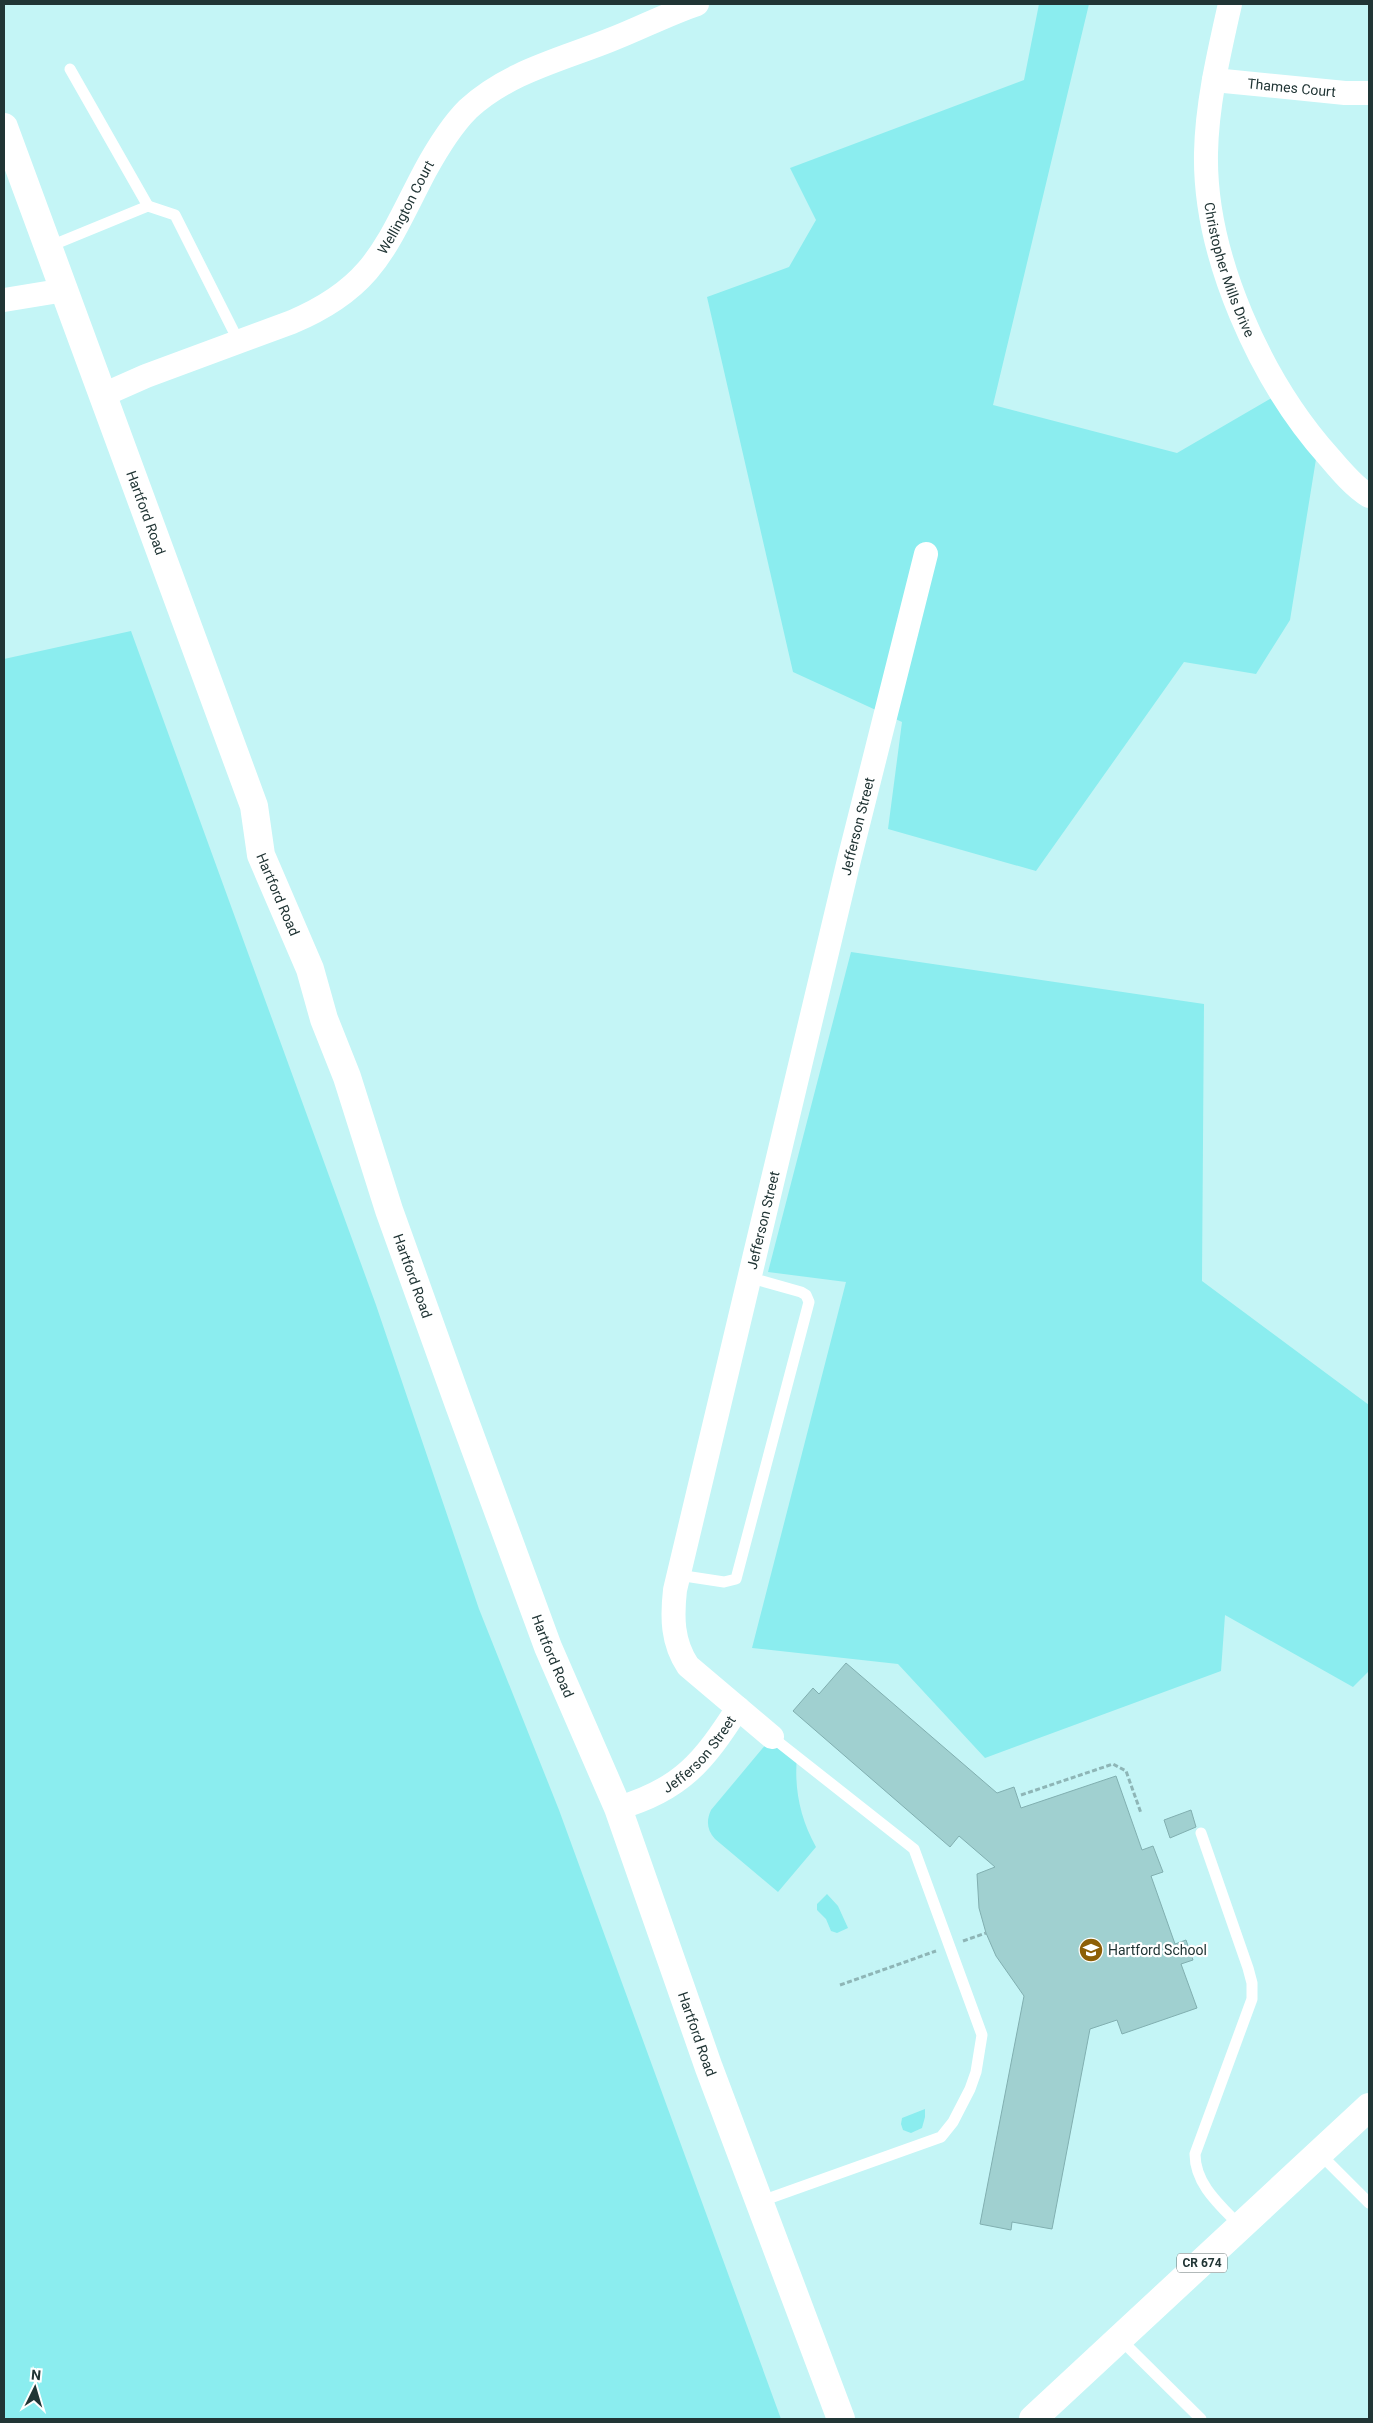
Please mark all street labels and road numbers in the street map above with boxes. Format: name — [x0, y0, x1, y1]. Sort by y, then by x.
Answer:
street label: Thames Court — [1247, 75, 1337, 100]
street label: Wellington Court — [374, 157, 437, 257]
street label: Christopher Mills Drive — [1201, 201, 1258, 340]
street label: Hartford Road — [123, 468, 169, 557]
street label: Jefferson Street — [838, 775, 878, 877]
street label: Hartford Road — [253, 851, 303, 938]
street label: Jefferson Street — [744, 1169, 783, 1271]
street label: Hartford Road — [390, 1232, 435, 1320]
street label: Hartford Road — [529, 1612, 577, 1700]
street label: Jefferson Street — [660, 1712, 739, 1796]
street label: Hartford Road — [675, 1990, 719, 2078]
road number: CR 674 — [1177, 2254, 1227, 2272]

